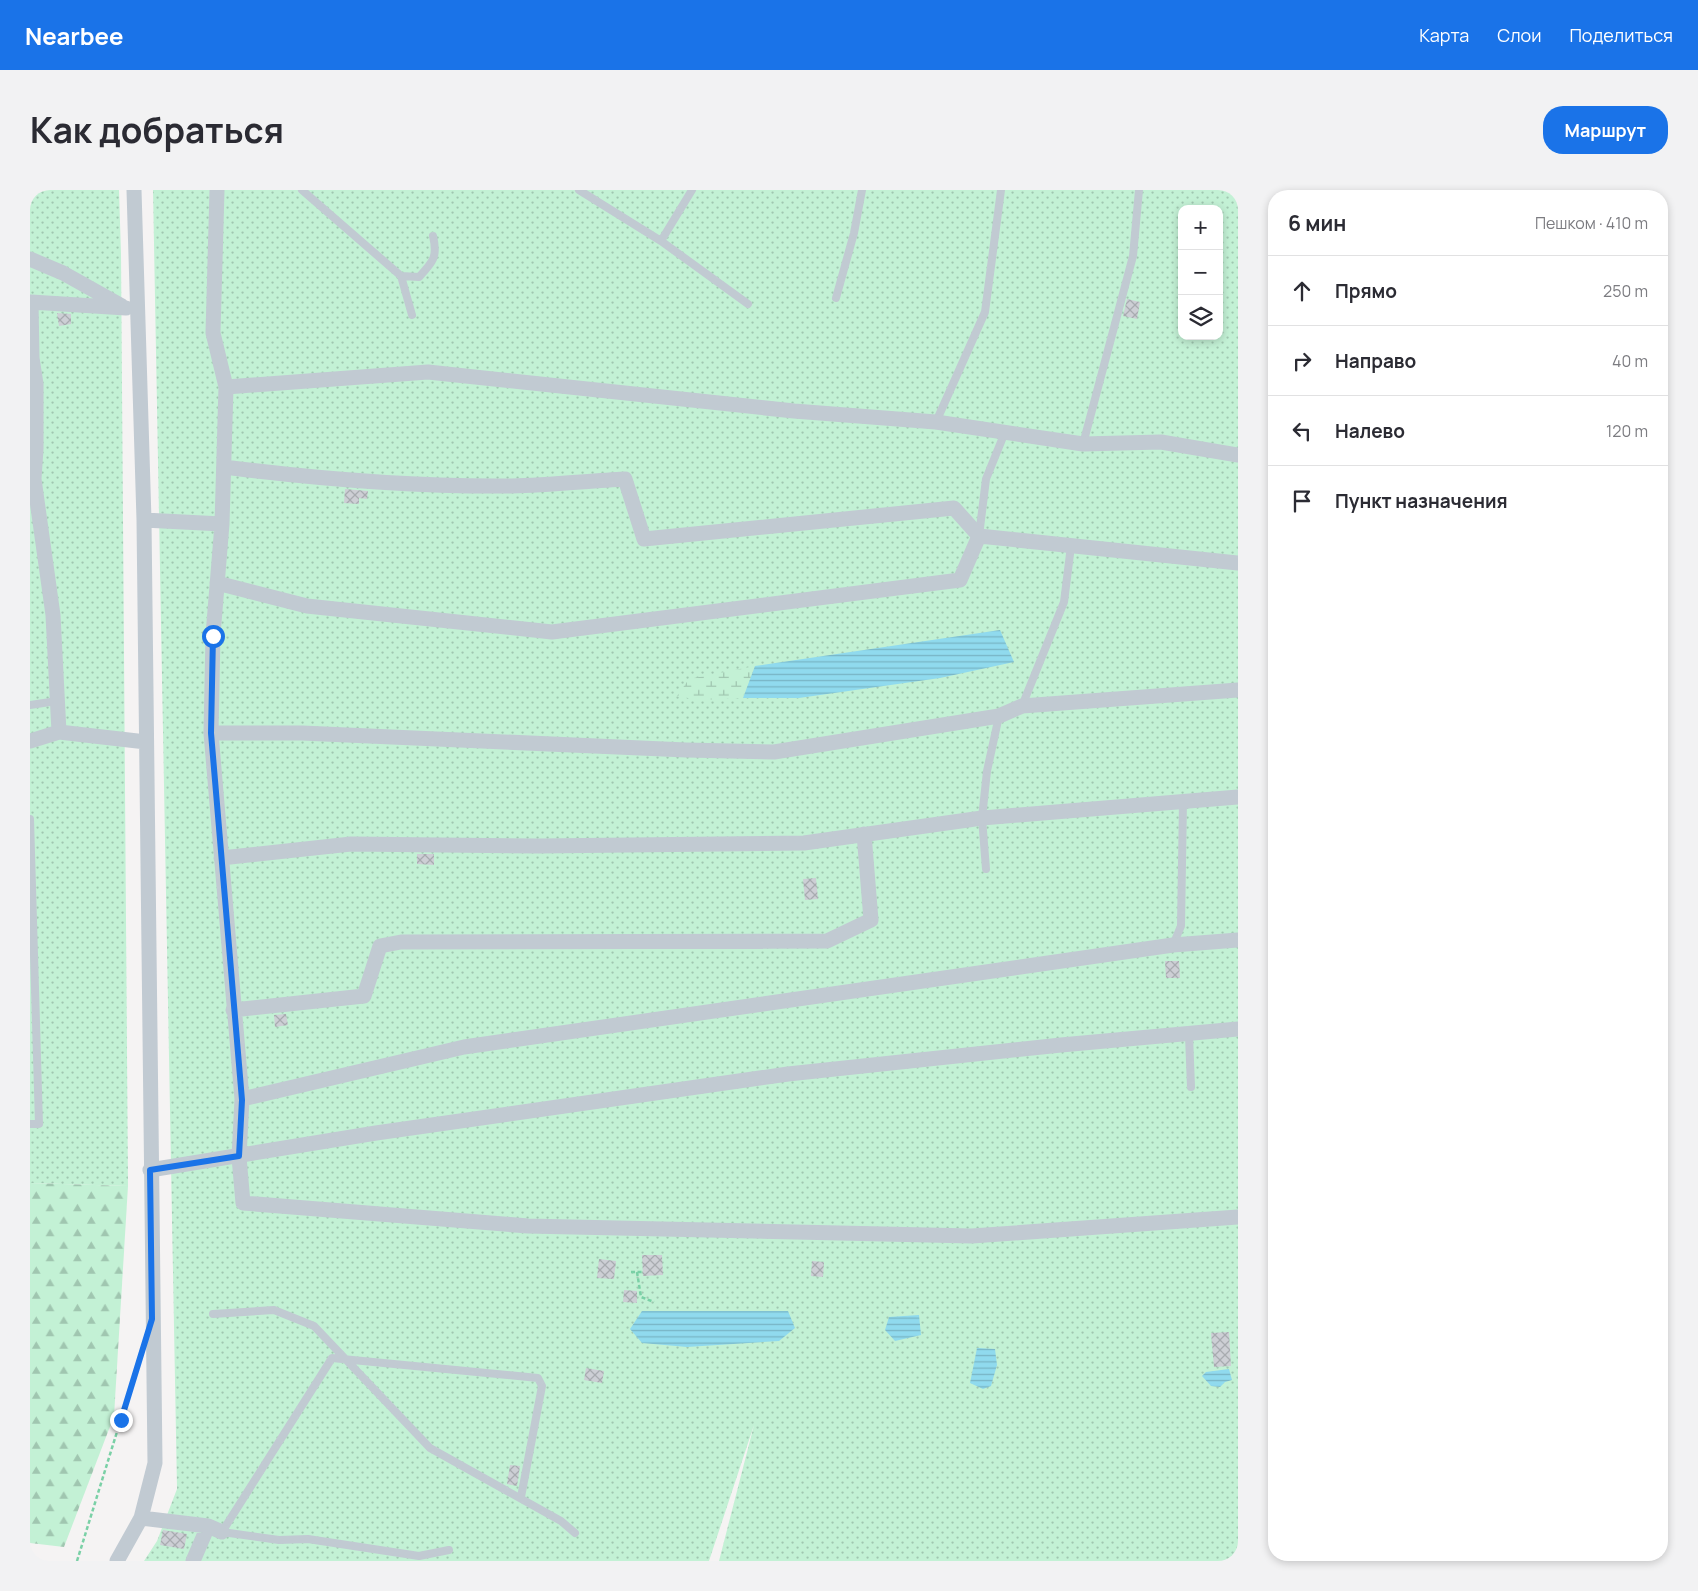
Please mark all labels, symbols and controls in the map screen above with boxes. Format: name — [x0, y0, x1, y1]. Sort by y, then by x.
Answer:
text: Nearbee — [25, 19, 124, 52]
text: Карта — [1419, 23, 1469, 47]
text: Слои — [1497, 23, 1541, 47]
text: Поделиться — [1569, 23, 1673, 47]
text: Как добраться — [30, 106, 284, 154]
button: Маршрут — [1543, 106, 1668, 154]
map controls — [1178, 205, 1223, 340]
button: + — [1178, 205, 1223, 250]
text: 6 мин — [1288, 209, 1346, 237]
text: Пешком · 410 m — [1535, 212, 1648, 234]
button: − — [1178, 250, 1223, 295]
icon: ahead — [1288, 277, 1316, 305]
text: Прямо — [1335, 278, 1397, 304]
text: 250 m — [1603, 280, 1648, 302]
button: layers — [1178, 295, 1223, 340]
icon: right — [1288, 347, 1316, 375]
text: Направо — [1335, 348, 1416, 374]
text: 40 m — [1612, 350, 1648, 372]
icon: left — [1288, 417, 1316, 445]
text: Налево — [1335, 418, 1405, 444]
text: 120 m — [1606, 420, 1648, 442]
icon: arrive — [1288, 487, 1316, 515]
text: Пункт назначения — [1335, 488, 1508, 514]
route start — [202, 625, 225, 648]
route end — [110, 1409, 133, 1432]

